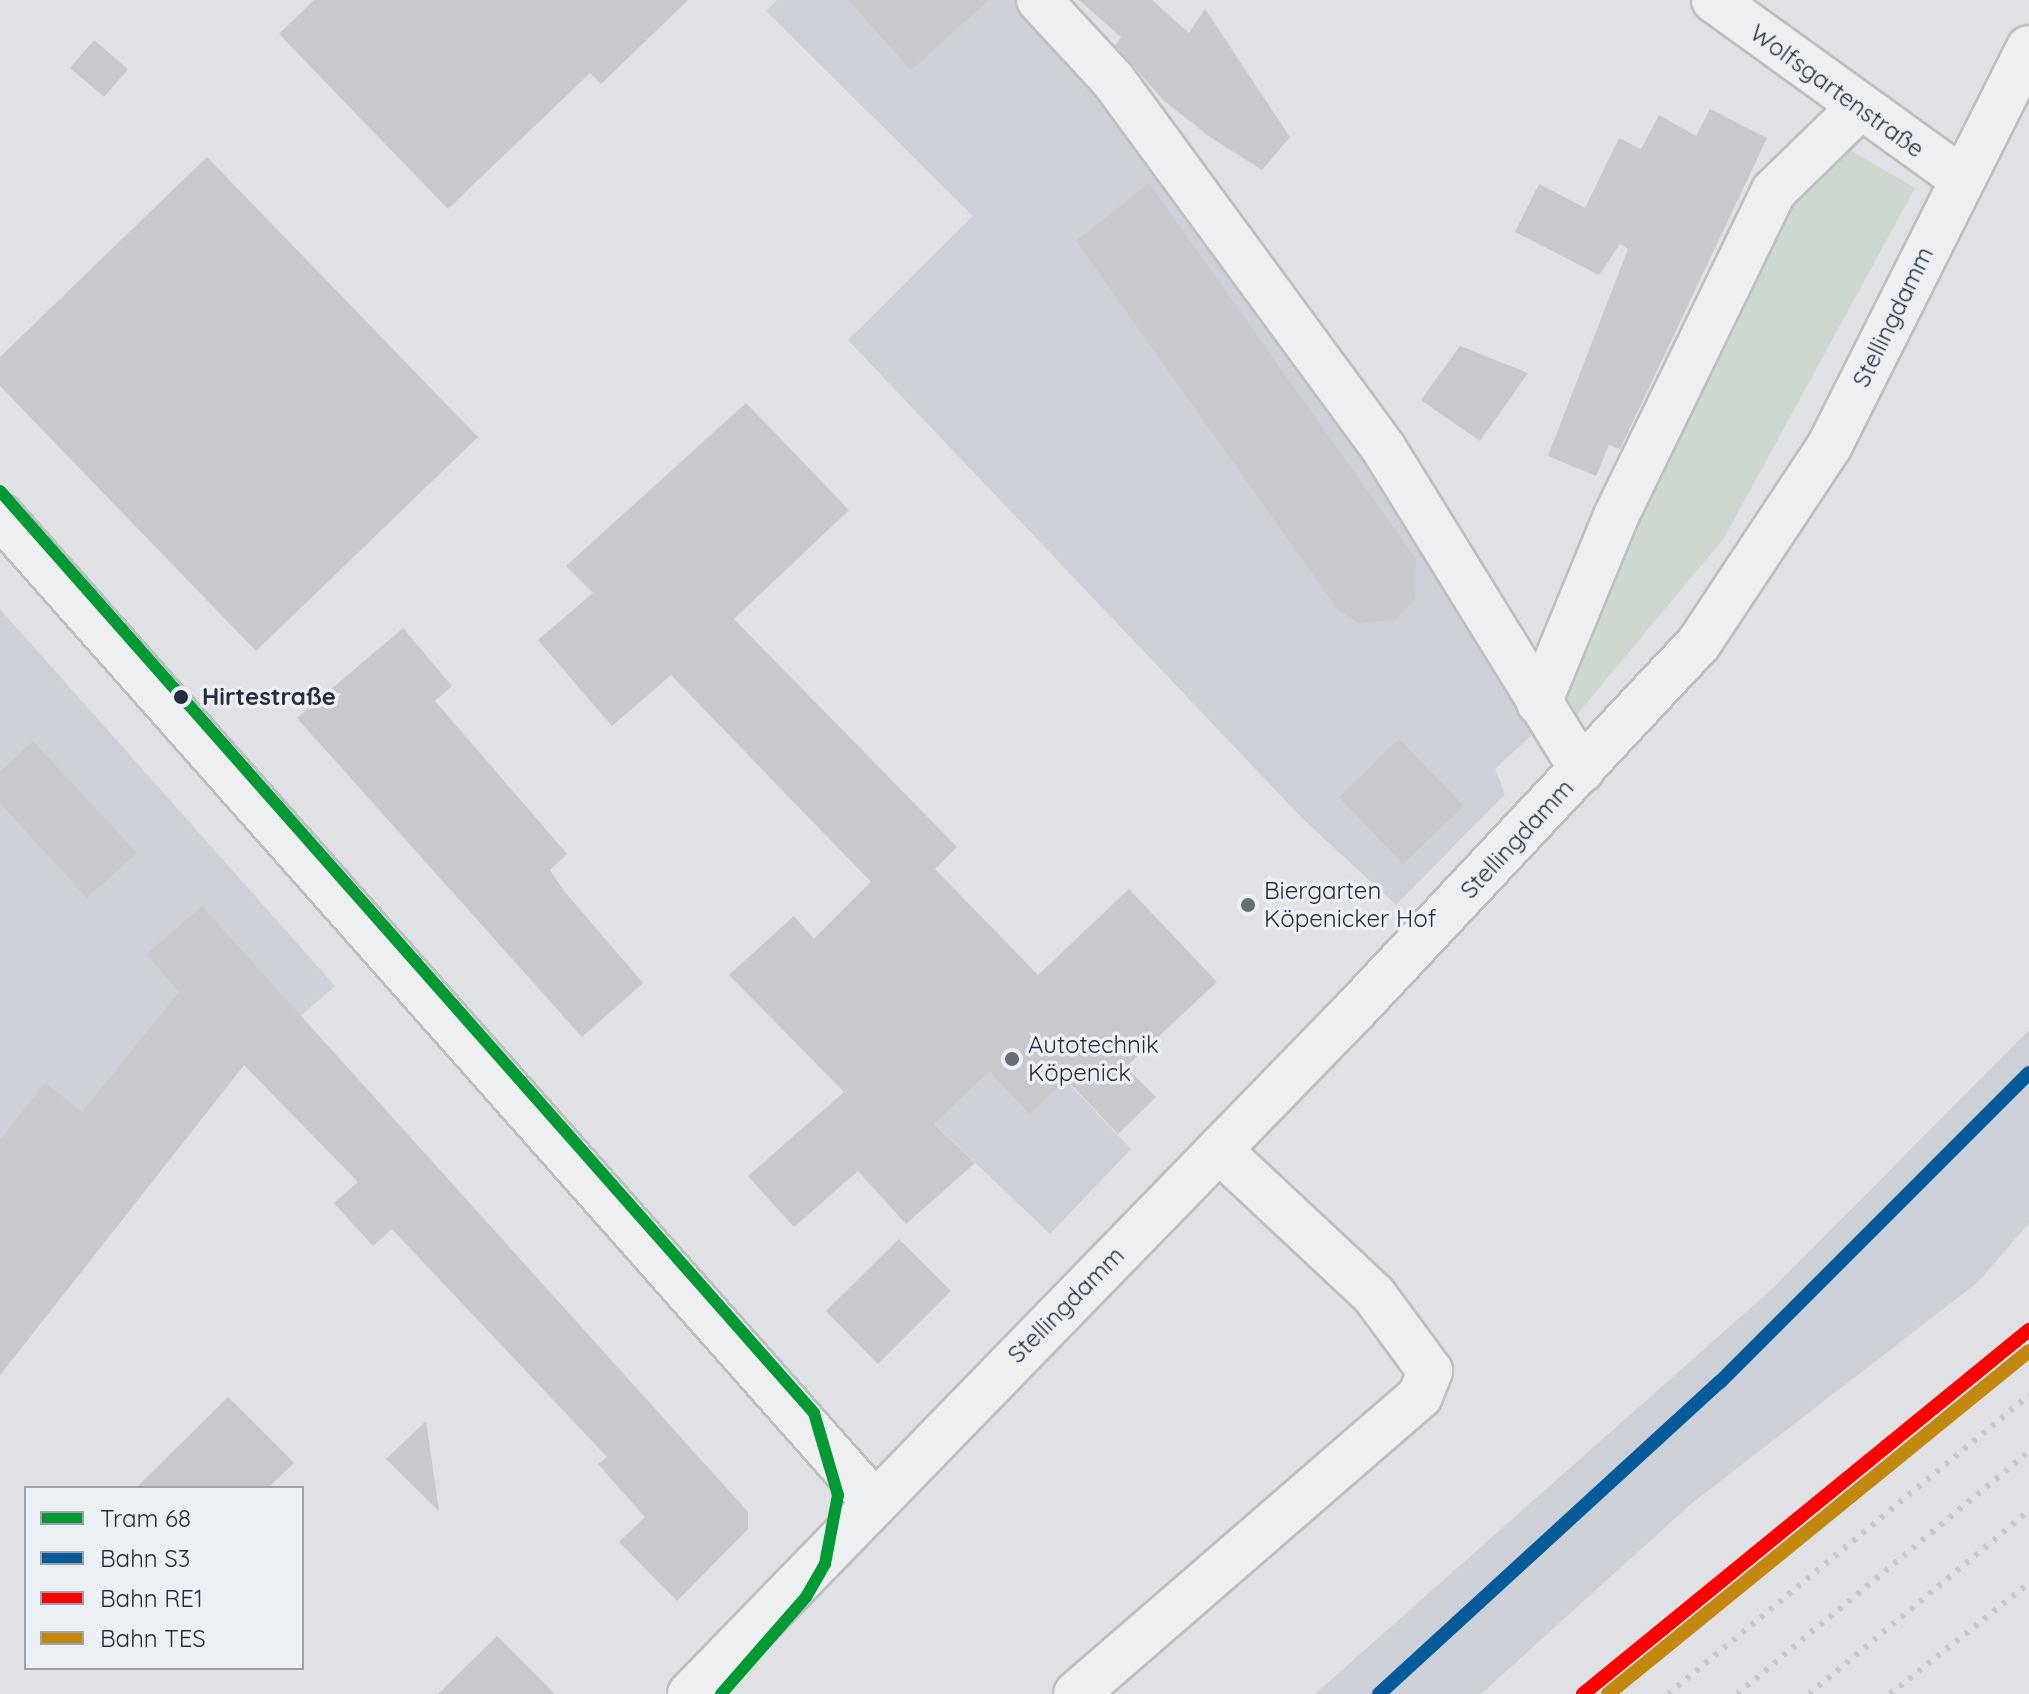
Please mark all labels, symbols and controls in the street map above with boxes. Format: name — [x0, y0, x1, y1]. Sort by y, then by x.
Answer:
street label: Wolfsgartenstraße — [1744, 18, 1930, 164]
street label: Stellingdamm — [1847, 242, 1939, 392]
marker: Hirtestraße — [167, 683, 195, 711]
place label: Hirtestraße — [202, 683, 336, 711]
street label: Stellingdamm — [1454, 773, 1580, 905]
place label: Biergarten Köpenicker Hof — [1264, 877, 1436, 933]
marker: Biergarten Köpenicker Hof — [1239, 896, 1257, 914]
place label: Autotechnik Köpenick — [1028, 1031, 1159, 1087]
marker: Autotechnik Köpenick — [1003, 1050, 1021, 1068]
street label: Stellingdamm — [1002, 1241, 1130, 1369]
legend — [24, 1486, 304, 1670]
text: Tram 68 — [100, 1503, 191, 1533]
text: Bahn S3 — [100, 1543, 190, 1573]
text: Bahn RE1 — [100, 1583, 203, 1613]
text: Bahn TES — [100, 1623, 206, 1653]

